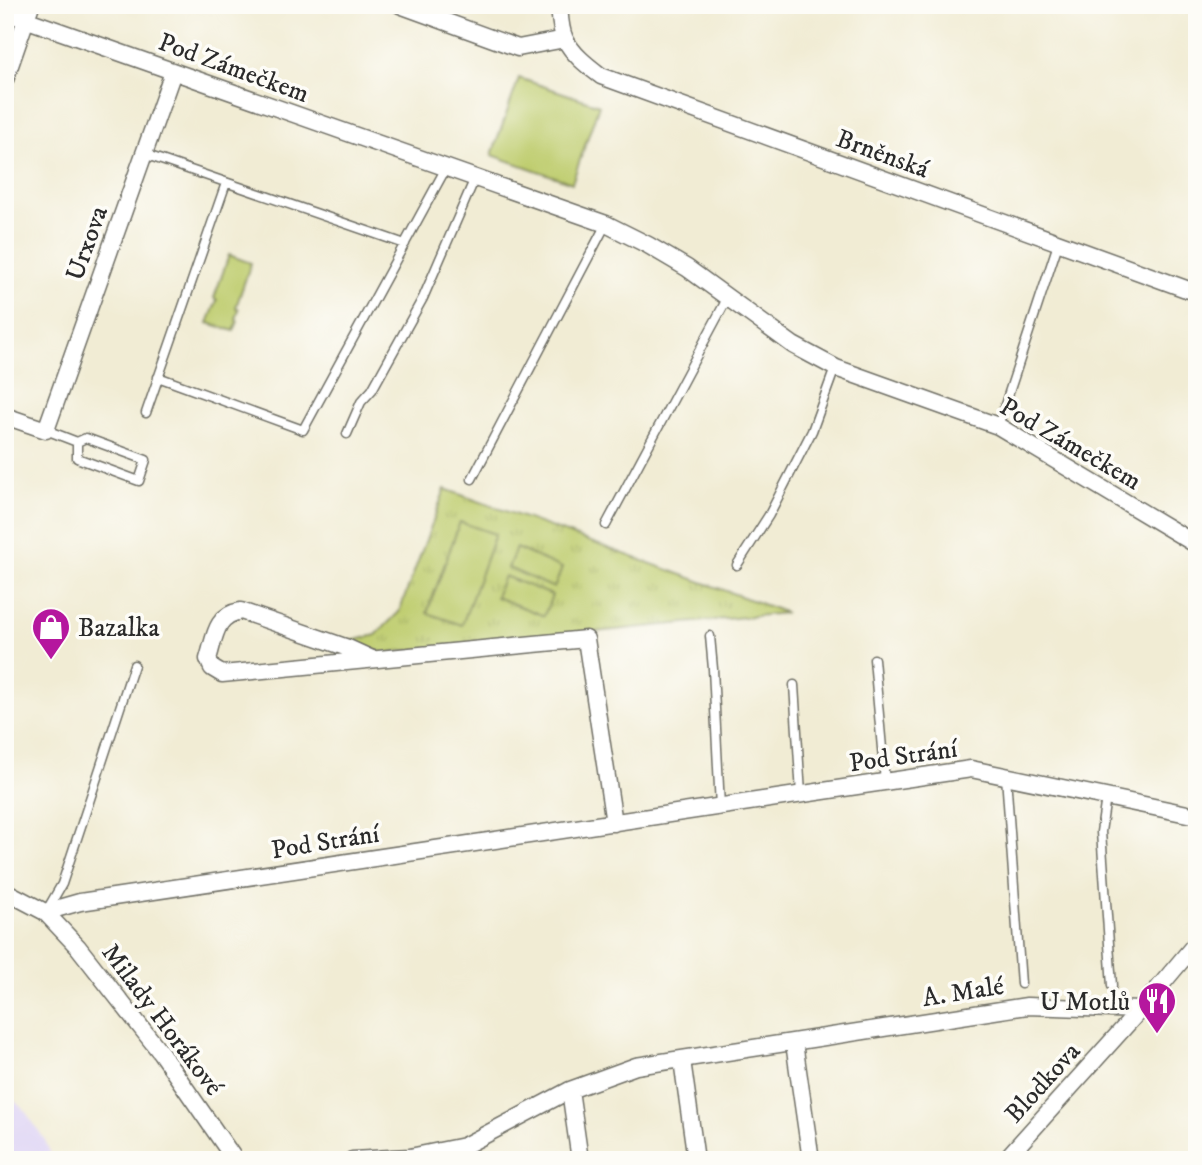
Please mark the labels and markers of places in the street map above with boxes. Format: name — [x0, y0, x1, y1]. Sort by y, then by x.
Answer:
shop icon: Bazalka — [30, 606, 72, 661]
place label: Bazalka — [78, 612, 160, 645]
restaurant icon: U Motlů — [1136, 980, 1178, 1035]
place label: U Motlů — [1040, 986, 1130, 1019]

